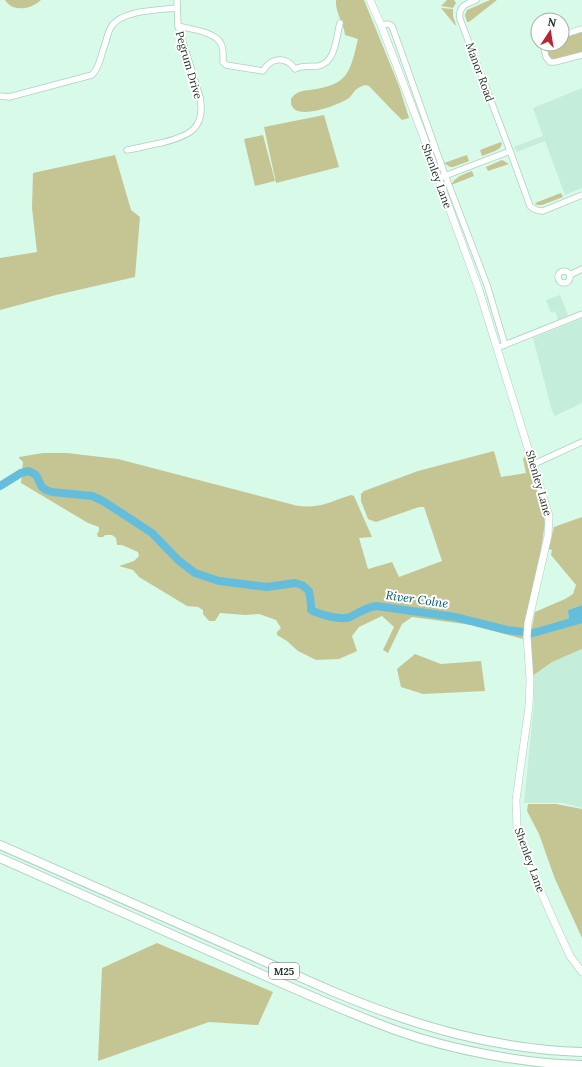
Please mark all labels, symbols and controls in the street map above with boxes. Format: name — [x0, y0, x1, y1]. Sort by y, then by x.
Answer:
north arrow — [530, 12, 570, 52]
text: N — [546, 14, 558, 30]
street label: Pegrum Drive — [173, 29, 205, 101]
street label: Manor Road — [463, 40, 497, 104]
street label: Shenley Lane — [419, 142, 455, 210]
street label: Shenley Lane — [523, 448, 555, 518]
water label: River Colne — [385, 587, 450, 611]
street label: Shenley Lane — [512, 826, 548, 894]
road number: M25 — [269, 963, 299, 979]

